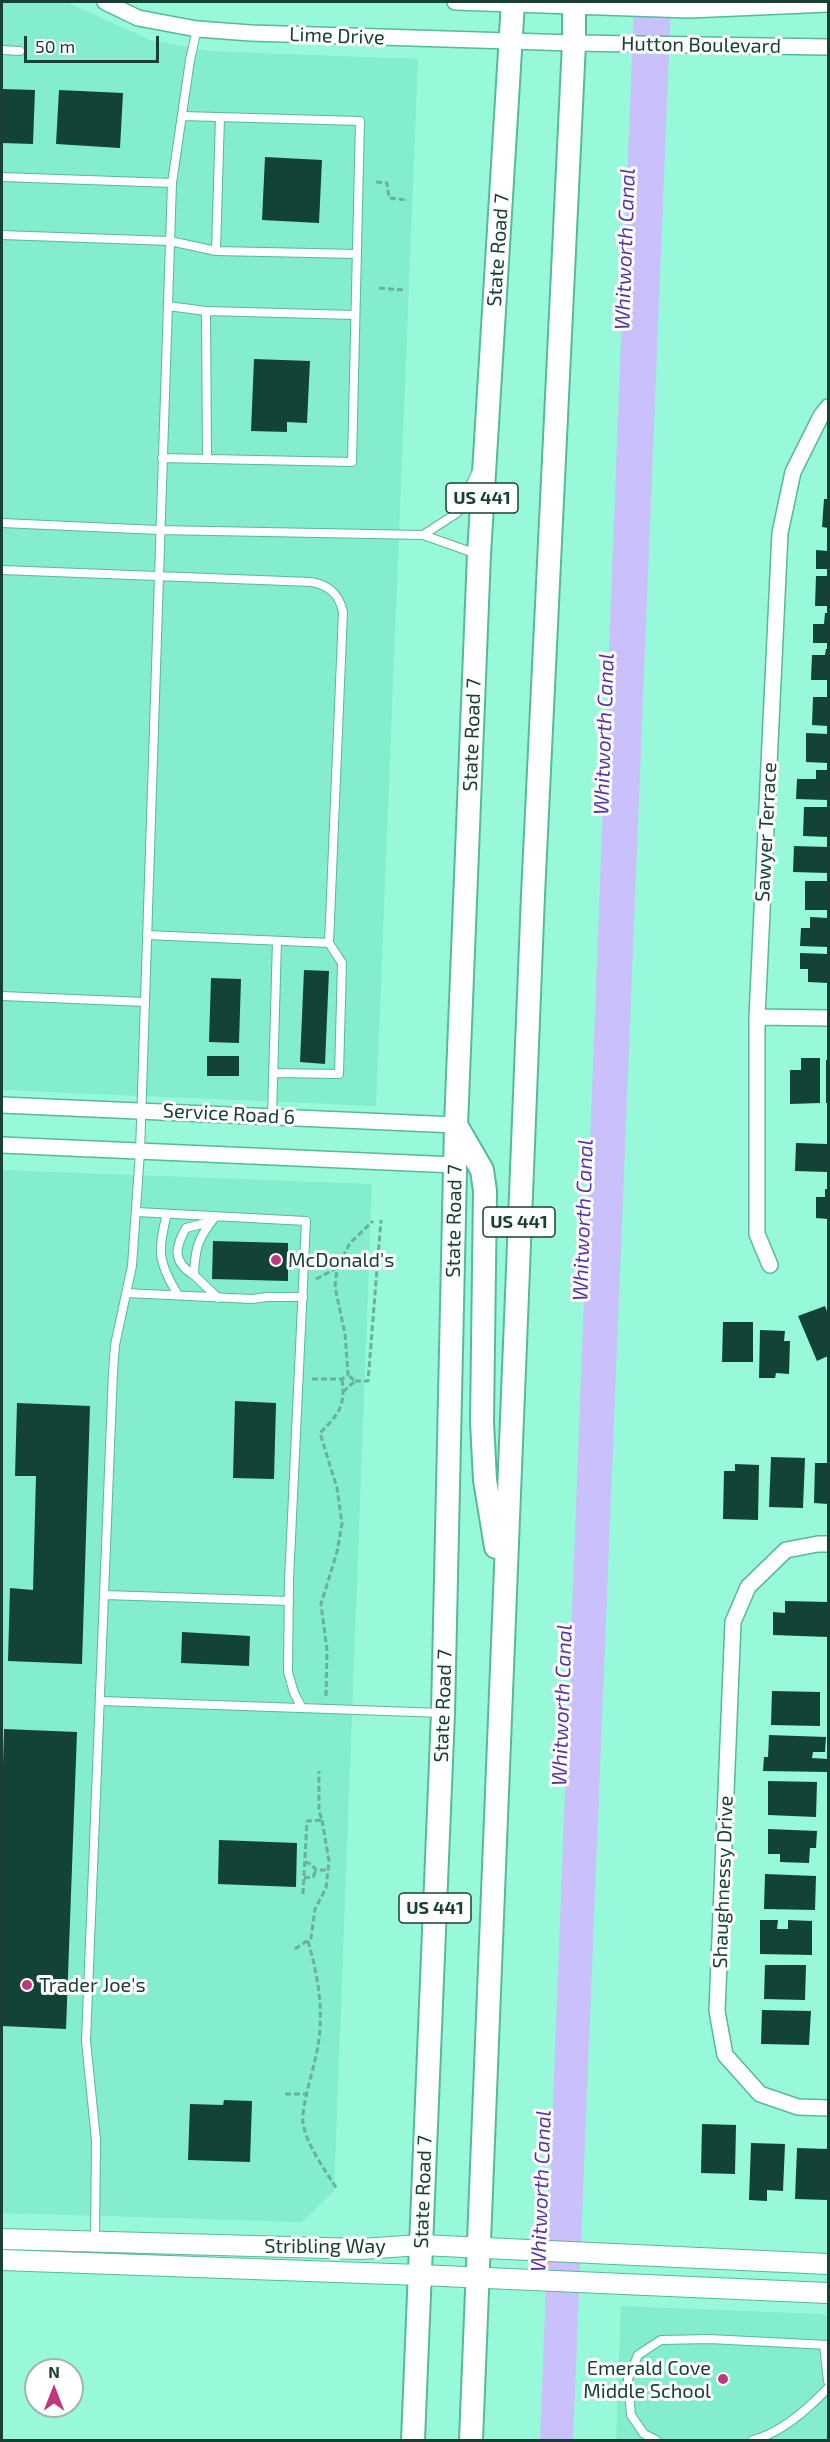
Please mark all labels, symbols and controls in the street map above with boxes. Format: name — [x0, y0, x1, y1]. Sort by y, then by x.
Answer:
street label: Lime Drive — [289, 22, 385, 50]
scale bar — [27, 24, 162, 62]
street label: Hutton Boulevard — [621, 32, 781, 58]
text: 50 m — [35, 35, 75, 57]
water label: Whitworth Canal — [610, 168, 640, 330]
street label: State Road 7 — [482, 193, 514, 307]
road number: US 441 — [446, 483, 518, 513]
water label: Whitworth Canal — [589, 653, 619, 815]
street label: State Road 7 — [458, 678, 486, 792]
street label: Sawyer Terrace — [750, 762, 782, 902]
street label: Service Road 6 — [162, 1099, 296, 1129]
water label: Whitworth Canal — [568, 1139, 598, 1301]
street label: State Road 7 — [441, 1164, 467, 1278]
road number: US 441 — [483, 1207, 555, 1237]
place label: McDonald's — [288, 1248, 394, 1272]
marker: McDonald's — [269, 1253, 283, 1267]
water label: Whitworth Canal — [547, 1624, 577, 1786]
street label: State Road 7 — [429, 1649, 457, 1763]
street label: Shaughnessy Drive — [708, 1795, 738, 1969]
road number: US 441 — [399, 1893, 471, 1923]
place label: Trader Joe's — [39, 1973, 146, 1997]
marker: Trader Joe's — [20, 1978, 34, 1992]
water label: Whitworth Canal — [526, 2110, 556, 2272]
street label: State Road 7 — [409, 2135, 437, 2249]
street label: Stribling Way — [264, 2234, 386, 2258]
place label: Emerald Cove Middle School — [583, 2356, 711, 2403]
north arrow — [24, 2358, 84, 2418]
text: N — [48, 2362, 60, 2381]
marker: Emerald Cove Middle School — [716, 2372, 730, 2386]

